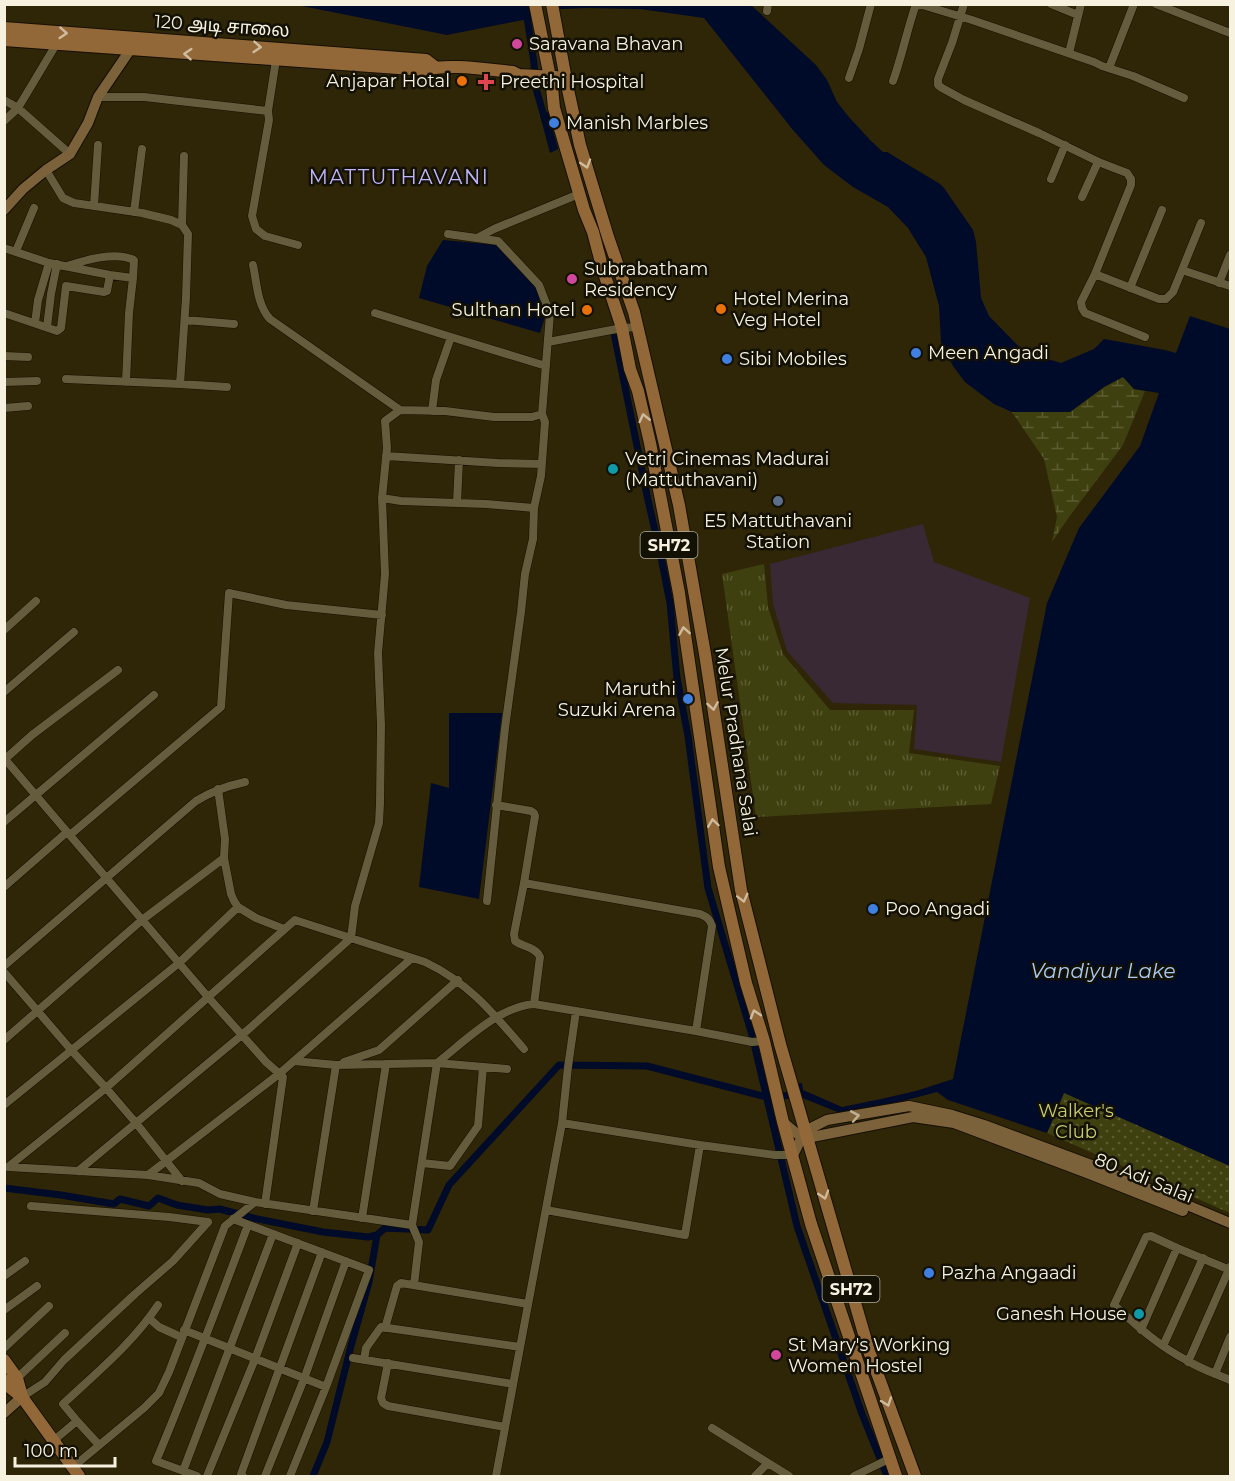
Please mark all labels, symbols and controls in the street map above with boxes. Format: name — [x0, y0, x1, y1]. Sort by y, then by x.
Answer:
street label: 120 அடி சாலை — [154, 10, 290, 43]
one-way arrow — [58, 26, 67, 39]
place label: Saravana Bhavan — [529, 33, 684, 55]
marker: Saravana Bhavan — [510, 37, 524, 51]
one-way arrow — [253, 40, 262, 53]
one-way arrow — [184, 48, 193, 61]
place label: Anjapar Hotal — [326, 70, 450, 92]
place label: Preethi Hospital — [500, 71, 644, 93]
marker: Preethi Hospital — [477, 73, 495, 91]
marker: Anjapar Hotal — [455, 74, 469, 88]
place label: Manish Marbles — [566, 112, 708, 134]
marker: Manish Marbles — [547, 116, 561, 130]
one-way arrow — [579, 158, 591, 169]
district label: MATTUTHAVANI — [309, 165, 489, 189]
place label: Subrabatham Residency — [584, 258, 708, 301]
marker: Subrabatham Residency — [565, 272, 579, 286]
place label: Hotel Merina Veg Hotel — [733, 288, 849, 331]
place label: Sulthan Hotel — [452, 299, 575, 321]
marker: Hotel Merina Veg Hotel — [714, 302, 728, 316]
marker: Sulthan Hotel — [580, 303, 594, 317]
place label: Meen Angadi — [928, 342, 1049, 364]
marker: Meen Angadi — [909, 346, 923, 360]
place label: Sibi Mobiles — [739, 348, 847, 370]
marker: Sibi Mobiles — [720, 352, 734, 366]
one-way arrow — [638, 414, 651, 424]
place label: Vetri Cinemas Madurai (Mattuthavani) — [625, 448, 829, 491]
marker: Vetri Cinemas Madurai (Mattuthavani) — [606, 462, 620, 476]
marker: E5 Mattuthavani Station — [771, 494, 785, 508]
place label: E5 Mattuthavani Station — [704, 510, 852, 553]
road number: SH72 — [640, 532, 698, 558]
one-way arrow — [678, 626, 691, 636]
street label: Melur Pradhana Salai — [710, 646, 762, 838]
place label: Maruthi Suzuki Arena — [558, 678, 676, 721]
marker: Maruthi Suzuki Arena — [681, 692, 695, 706]
one-way arrow — [706, 701, 718, 710]
one-way arrow — [708, 819, 720, 828]
one-way arrow — [736, 893, 749, 903]
place label: Poo Angadi — [885, 898, 990, 920]
marker: Poo Angadi — [866, 902, 880, 916]
water label: Vandiyur Lake — [1030, 959, 1176, 983]
one-way arrow — [750, 1009, 762, 1020]
park label: Walker's Club — [1038, 1100, 1114, 1143]
one-way arrow — [850, 1110, 859, 1122]
street label: 80 Adi Salai — [1091, 1148, 1197, 1208]
one-way arrow — [817, 1190, 829, 1200]
place label: Pazha Angaadi — [941, 1262, 1077, 1284]
marker: Pazha Angaadi — [922, 1266, 936, 1280]
road number: SH72 — [822, 1276, 880, 1302]
place label: Ganesh House — [996, 1303, 1127, 1325]
marker: Ganesh House — [1132, 1307, 1146, 1321]
place label: St Mary's Working Women Hostel — [788, 1334, 950, 1377]
marker: St Mary's Working Women Hostel — [769, 1348, 783, 1362]
one-way arrow — [880, 1396, 893, 1407]
scale bar — [15, 1430, 116, 1468]
text: 100 m — [24, 1440, 78, 1462]

